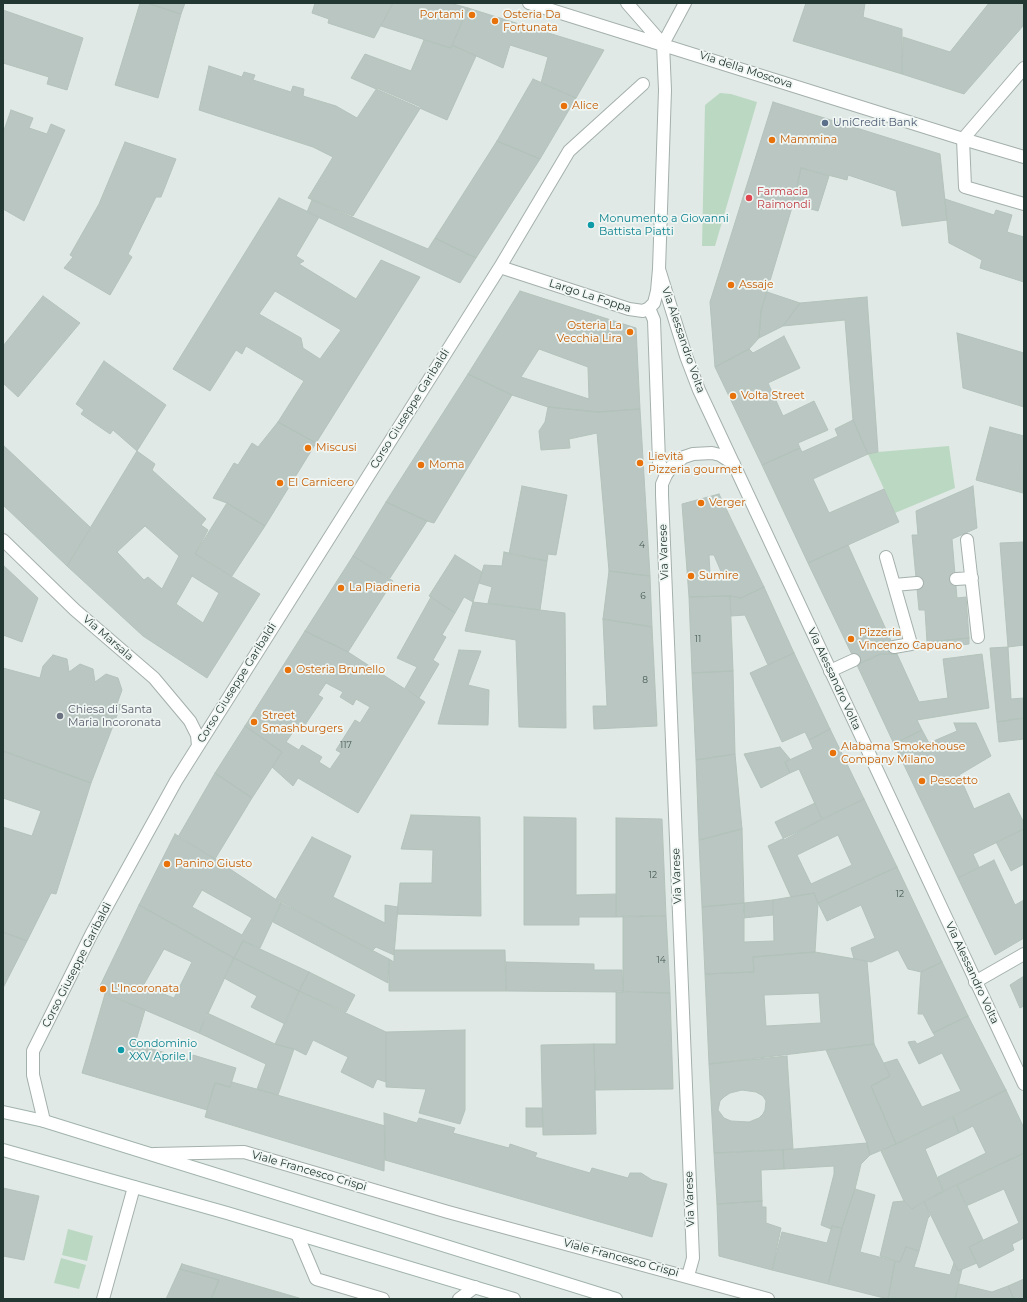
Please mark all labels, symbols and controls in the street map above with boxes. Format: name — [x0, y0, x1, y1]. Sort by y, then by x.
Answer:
place label: Portami — [419, 8, 464, 22]
place label: Osteria Da Fortunata — [503, 8, 561, 34]
marker: Portami — [467, 10, 477, 20]
marker: Osteria Da Fortunata — [490, 16, 500, 26]
street label: Via della Moscova — [698, 49, 794, 91]
place label: Alice — [572, 99, 599, 113]
marker: Alice — [559, 101, 569, 111]
place label: UniCredit Bank — [833, 116, 917, 130]
marker: UniCredit Bank — [820, 118, 830, 128]
place label: Mammina — [780, 133, 837, 147]
marker: Mammina — [767, 135, 777, 145]
place label: Farmacia Raimondi — [757, 185, 811, 211]
marker: Farmacia Raimondi — [744, 193, 754, 203]
place label: Monumento a Giovanni Battista Piatti — [599, 212, 729, 238]
marker: Monumento a Giovanni Battista Piatti — [586, 220, 596, 230]
street label: Largo La Foppa — [547, 277, 633, 315]
place label: Assaje — [739, 278, 774, 292]
marker: Assaje — [726, 280, 736, 290]
street label: Via Alessandro Volta — [659, 285, 707, 395]
place label: Osteria La Vecchia Lira — [556, 319, 622, 345]
marker: Osteria La Vecchia Lira — [625, 327, 635, 337]
street label: Corso Giuseppe Garibaldi — [368, 347, 452, 471]
place label: Volta Street — [741, 389, 805, 403]
marker: Volta Street — [728, 391, 738, 401]
place label: Miscusi — [316, 441, 357, 455]
marker: Miscusi — [303, 443, 313, 453]
place label: Lievità Pizzeria gourmet — [648, 450, 742, 476]
place label: Moma — [429, 458, 465, 472]
marker: Lievità Pizzeria gourmet — [635, 458, 645, 468]
marker: Moma — [416, 460, 426, 470]
place label: El Carnicero — [288, 476, 354, 490]
marker: El Carnicero — [275, 478, 285, 488]
place label: Verger — [709, 496, 746, 510]
marker: Verger — [696, 498, 706, 508]
street label: Via Varese — [656, 524, 672, 580]
house number: 4 — [639, 540, 645, 550]
place label: Sumire — [699, 569, 739, 583]
marker: Sumire — [686, 571, 696, 581]
place label: La Piadineria — [349, 581, 420, 595]
marker: La Piadineria — [336, 583, 346, 593]
house number: 6 — [640, 591, 646, 601]
street label: Via Marsala — [80, 613, 136, 663]
street label: Corso Giuseppe Garibaldi — [195, 621, 279, 745]
street label: Via Alessandro Volta — [805, 626, 863, 732]
place label: Pizzeria Vincenzo Capuano — [859, 626, 962, 652]
house number: 11 — [695, 634, 701, 644]
marker: Pizzeria Vincenzo Capuano — [846, 634, 856, 644]
place label: Osteria Brunello — [296, 663, 385, 677]
marker: Osteria Brunello — [283, 665, 293, 675]
house number: 8 — [642, 675, 648, 685]
place label: Chiesa di Santa Maria Incoronata — [68, 703, 161, 729]
place label: Street Smashburgers — [262, 709, 343, 735]
marker: Chiesa di Santa Maria Incoronata — [55, 711, 65, 721]
marker: Street Smashburgers — [249, 717, 259, 727]
house number: 117 — [340, 740, 352, 750]
place label: Alabama Smokehouse Company Milano — [841, 740, 965, 766]
marker: Alabama Smokehouse Company Milano — [828, 748, 838, 758]
place label: Pescetto — [930, 774, 978, 788]
marker: Pescetto — [917, 776, 927, 786]
street label: Via Varese — [669, 848, 685, 904]
place label: Panino Giusto — [175, 857, 252, 871]
marker: Panino Giusto — [162, 859, 172, 869]
house number: 12 — [649, 870, 657, 880]
house number: 12 — [896, 889, 904, 899]
street label: Corso Giuseppe Garibaldi — [40, 900, 114, 1030]
street label: Via Alessandro Volta — [943, 920, 1001, 1026]
house number: 14 — [656, 955, 666, 965]
place label: L'Incoronata — [111, 982, 179, 996]
marker: L'Incoronata — [98, 984, 108, 994]
place label: Condominio XXV Aprile I — [129, 1037, 197, 1063]
marker: Condominio XXV Aprile I — [116, 1045, 126, 1055]
street label: Viale Francesco Crispi — [250, 1148, 368, 1194]
street label: Via Varese — [682, 1171, 698, 1227]
street label: Viale Francesco Crispi — [562, 1236, 680, 1280]

